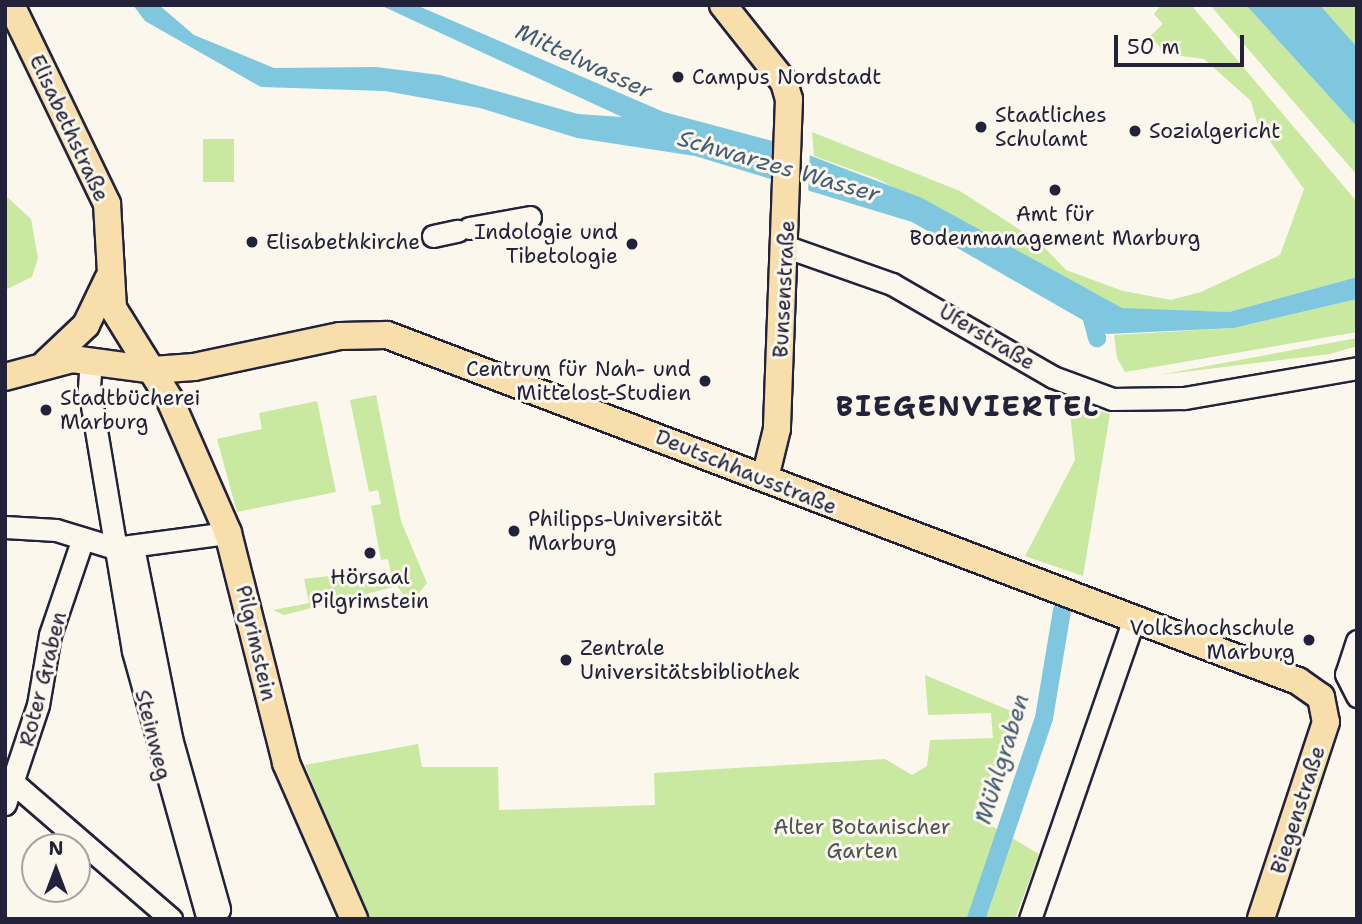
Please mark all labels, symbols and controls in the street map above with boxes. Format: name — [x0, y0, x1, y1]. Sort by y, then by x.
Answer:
water label: Mittelwasser — [511, 17, 657, 105]
scale bar — [1117, 21, 1246, 65]
text: 50 m — [1127, 33, 1180, 61]
street label: Elisabethstraße — [24, 50, 114, 206]
place label: Campus Nordstadt — [692, 64, 881, 90]
marker: Campus Nordstadt — [670, 69, 686, 85]
place label: Staatliches Schulamt — [995, 102, 1107, 152]
place label: Sozialgericht — [1149, 118, 1280, 144]
marker: Staatliches Schulamt — [973, 119, 989, 135]
marker: Sozialgericht — [1127, 123, 1143, 139]
water label: Schwarzes Wasser — [675, 124, 883, 208]
marker: Amt für Bodenmanagement Marburg — [1047, 182, 1063, 198]
place label: Amt für Bodenmanagement Marburg — [910, 201, 1200, 251]
place label: Indologie und Tibetologie — [474, 219, 618, 269]
street label: Bunsenstraße — [768, 220, 800, 358]
place label: Elisabethkirche — [266, 229, 420, 255]
marker: Elisabethkirche — [244, 234, 260, 250]
marker: Indologie und Tibetologie — [624, 236, 640, 252]
street label: Uferstraße — [934, 299, 1040, 375]
place label: Centrum für Nah- und Mittelost-Studien — [466, 356, 691, 406]
marker: Centrum für Nah- und Mittelost-Studien — [697, 373, 713, 389]
place label: Stadtbücherei Marburg — [60, 385, 201, 435]
district label: BIEGENVIERTEL — [837, 389, 1099, 423]
marker: Stadtbücherei Marburg — [38, 402, 54, 418]
street label: Deutschhausstraße — [652, 424, 840, 520]
place label: Philipps-Universität Marburg — [528, 506, 723, 556]
marker: Philipps-Universität Marburg — [506, 523, 522, 539]
marker: Hörsaal Pilgrimstein — [362, 545, 378, 561]
place label: Hörsaal Pilgrimstein — [311, 564, 429, 614]
street label: Pilgrimstein — [230, 583, 282, 703]
street label: Roter Graben — [14, 609, 72, 749]
place label: Volkshochschule Marburg — [1130, 615, 1295, 665]
marker: Volkshochschule Marburg — [1301, 632, 1317, 648]
place label: Zentrale Universitätsbibliothek — [580, 635, 800, 685]
marker: Zentrale Universitätsbibliothek — [558, 652, 574, 668]
street label: Steinweg — [130, 687, 176, 783]
water label: Mühlgraben — [969, 691, 1035, 827]
street label: Biegenstraße — [1265, 743, 1331, 877]
park label: Alter Botanischer Garten — [773, 814, 951, 864]
north arrow — [21, 833, 91, 903]
text: N — [48, 836, 64, 861]

